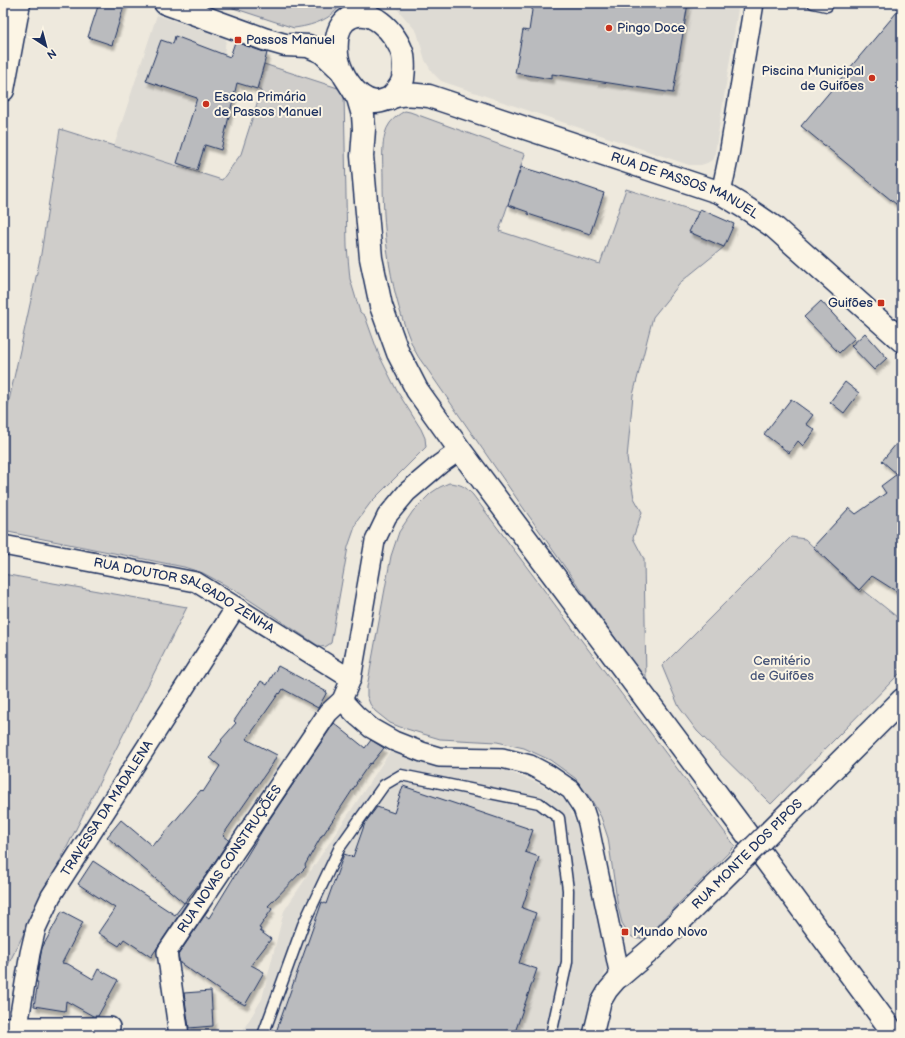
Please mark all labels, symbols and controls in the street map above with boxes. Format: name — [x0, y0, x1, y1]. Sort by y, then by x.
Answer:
place label: Pingo Doce — [617, 20, 686, 36]
marker: Pingo Doce — [604, 23, 614, 33]
north arrow — [26, 26, 66, 66]
place label: Passos Manuel — [246, 32, 335, 48]
marker: Passos Manuel — [233, 35, 243, 45]
text: N — [44, 46, 59, 61]
place label: Piscina Municipal de Guifões — [762, 63, 865, 94]
marker: Piscina Municipal de Guifões — [867, 73, 877, 83]
place label: Escola Primária de Passos Manuel — [214, 89, 322, 120]
marker: Escola Primária de Passos Manuel — [201, 99, 211, 109]
street label: RUA DE PASSOS MANUEL — [609, 149, 762, 222]
place label: Guifões — [828, 295, 874, 311]
marker: Guifões — [876, 298, 886, 308]
street label: RUA DOUTOR SALGADO ZENHA — [92, 555, 277, 637]
park label: Cemitério de Guifões — [750, 653, 814, 684]
street label: TRAVESSA DA MADALENA — [58, 737, 157, 879]
street label: RUA NOVAS CONSTRUÇÕES — [174, 782, 285, 936]
street label: RUA MONTE DOS PIPOS — [689, 796, 806, 913]
place label: Mundo Novo — [633, 924, 708, 940]
marker: Mundo Novo — [620, 927, 630, 937]

